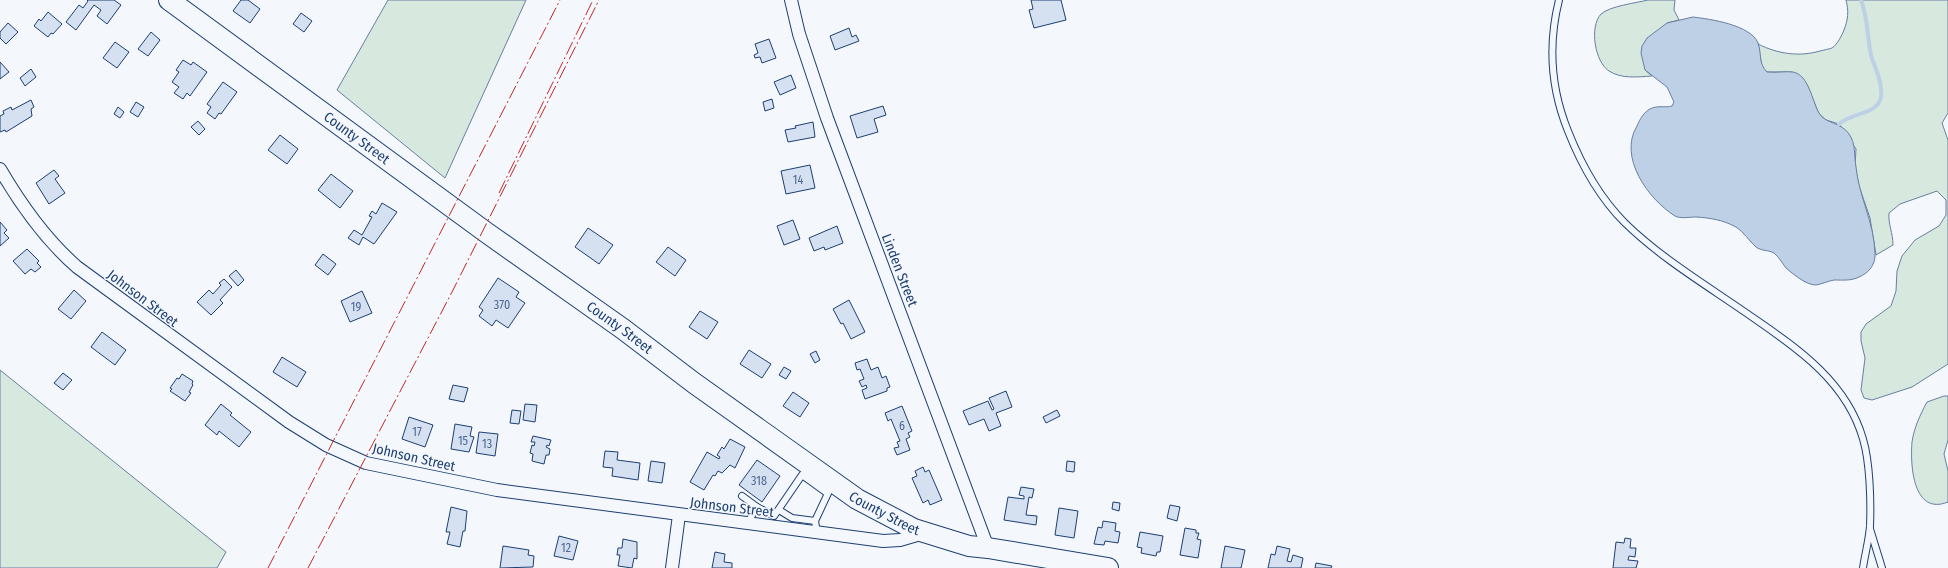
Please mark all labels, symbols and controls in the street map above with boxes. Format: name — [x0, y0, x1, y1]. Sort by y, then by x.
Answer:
street label: County Street — [320, 108, 393, 168]
house number: 14 — [793, 173, 803, 187]
street label: Linden Street — [878, 231, 921, 309]
street label: Johnson Street — [104, 266, 182, 331]
house number: 370 — [494, 298, 510, 312]
street label: County Street — [583, 298, 656, 358]
house number: 19 — [351, 300, 361, 314]
house number: 6 — [899, 419, 905, 433]
house number: 17 — [412, 425, 422, 439]
house number: 15 — [458, 434, 469, 448]
house number: 13 — [482, 437, 492, 451]
street label: Johnson Street — [371, 440, 457, 475]
house number: 318 — [751, 474, 767, 488]
street label: County Street — [846, 488, 922, 539]
street label: Johnson Street — [689, 494, 775, 521]
house number: 12 — [561, 541, 571, 555]

